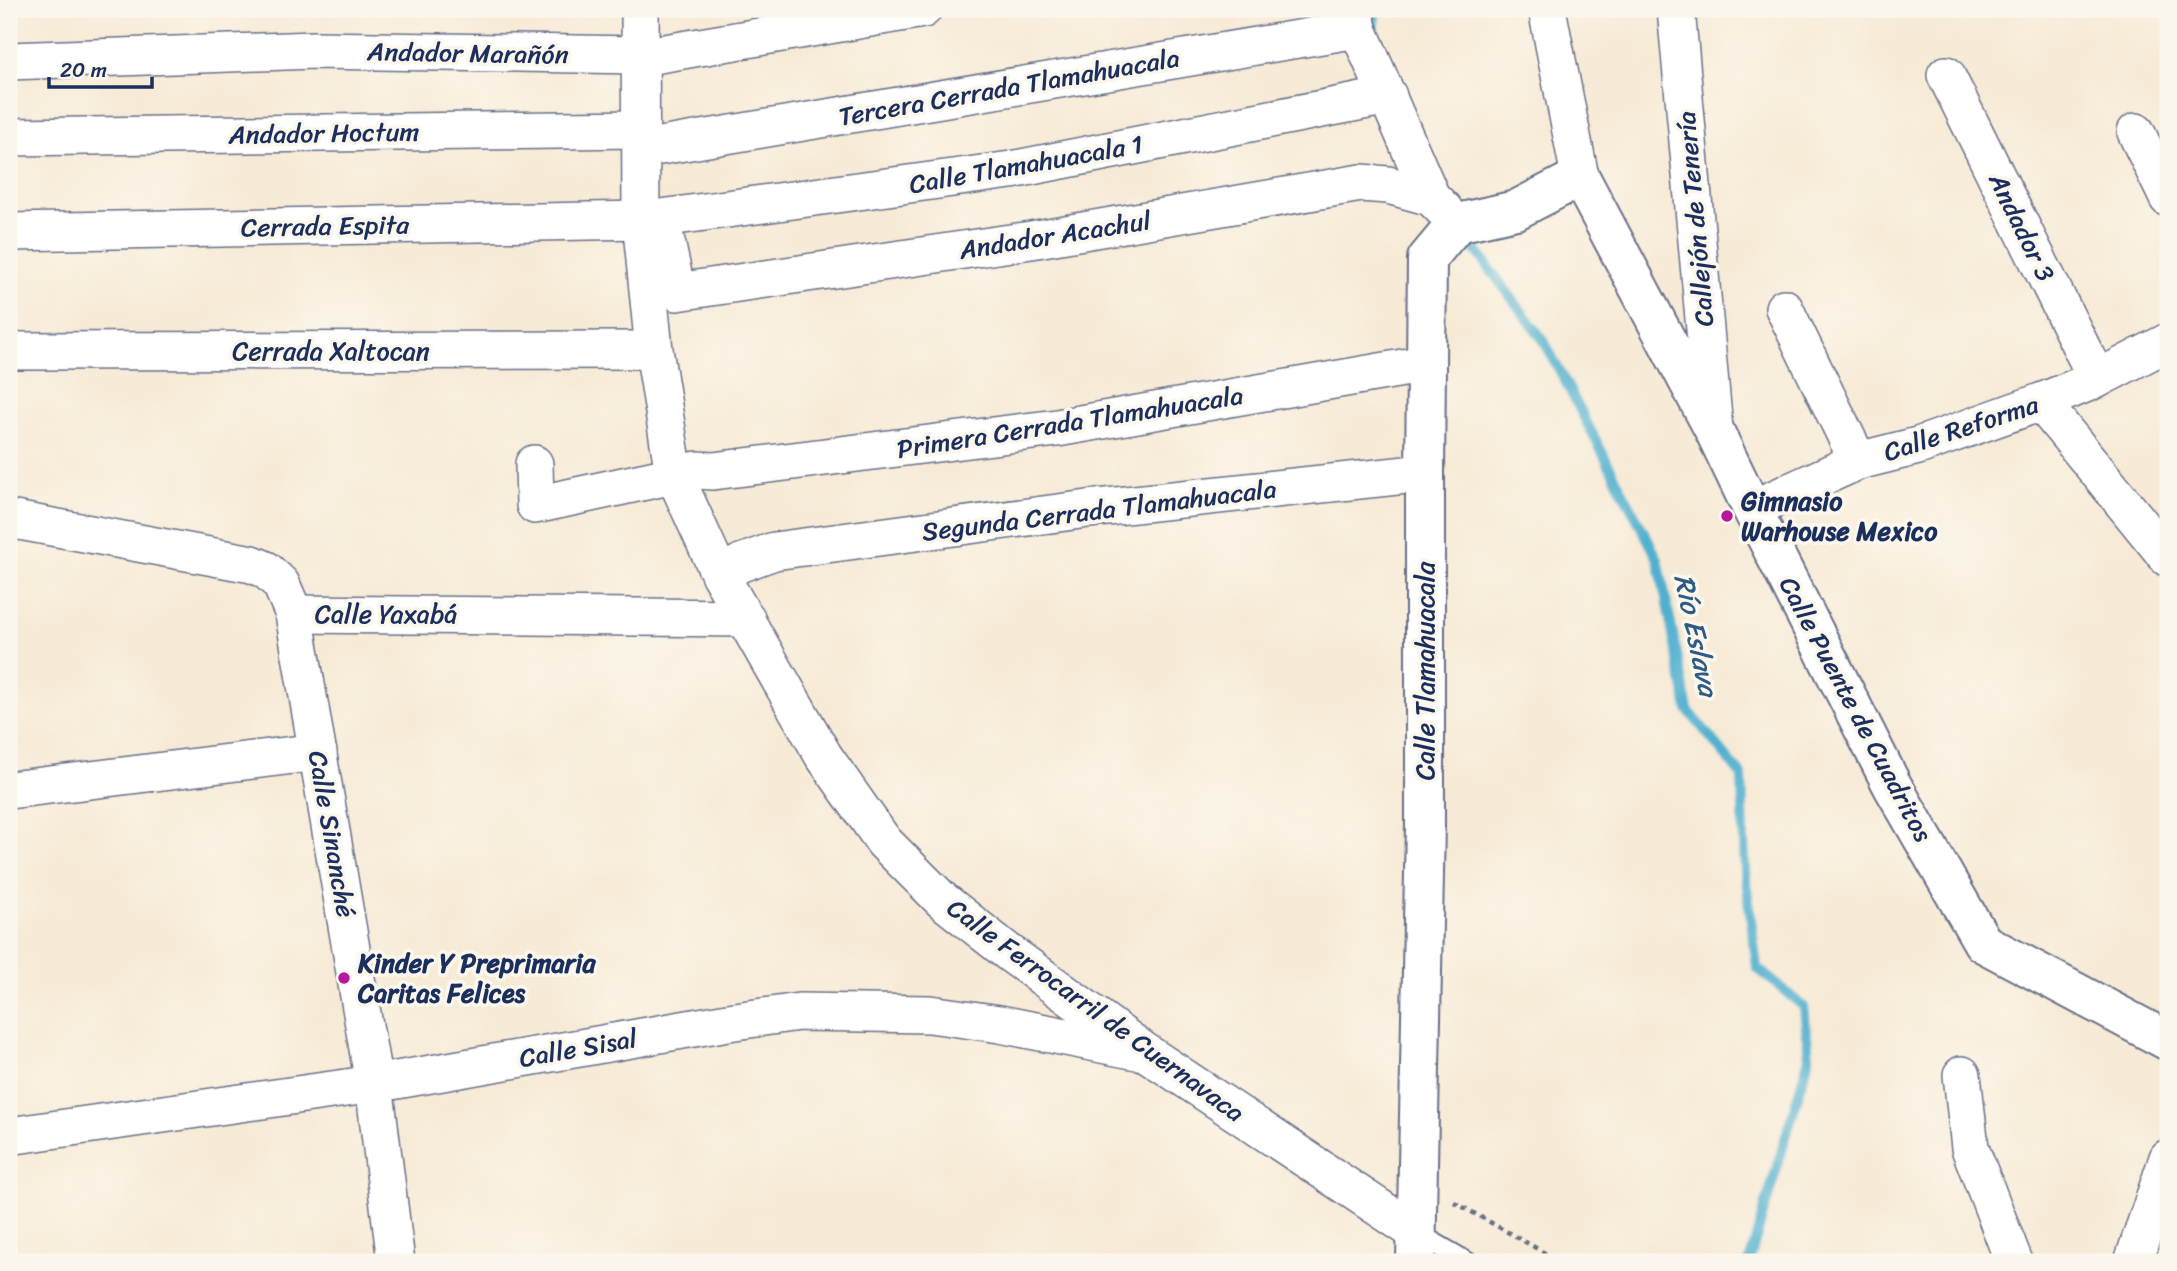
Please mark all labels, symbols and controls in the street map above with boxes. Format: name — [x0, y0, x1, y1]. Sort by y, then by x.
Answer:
street label: Andador Marañón — [366, 28, 569, 78]
street label: Tercera Cerrada Tlamahuacala — [835, 34, 1183, 140]
scale bar — [49, 46, 152, 90]
text: 20 m — [60, 51, 107, 89]
street label: Andador Hoctum — [227, 108, 420, 158]
street label: Callejón de Tenería — [1663, 109, 1727, 329]
street label: Calle Tlamahuacala 1 — [906, 121, 1146, 207]
street label: Andador 3 — [1975, 164, 2068, 289]
street label: Andador Acachul — [955, 197, 1155, 273]
street label: Cerrada Espita — [240, 202, 410, 250]
street label: Cerrada Xaltocan — [232, 328, 430, 374]
street label: Primera Cerrada Tlamahuacala — [894, 372, 1246, 472]
street label: Calle Reforma — [1877, 381, 2045, 475]
street label: Segunda Cerrada Tlamahuacala — [919, 465, 1279, 555]
place label: Gimnasio Warhouse Mexico — [1741, 478, 1938, 554]
marker: Gimnasio Warhouse Mexico — [1719, 508, 1735, 524]
street label: Calle Tlamahuacala — [1402, 561, 1448, 780]
street label: Calle Puente de Cuadritos — [1766, 568, 1946, 850]
water label: Río Eslava — [1660, 569, 1734, 704]
street label: Calle Yaxabá — [315, 591, 457, 637]
street label: Calle Sinanché — [295, 747, 369, 921]
street label: Calle Ferrocarril de Cuernavaca — [937, 886, 1255, 1134]
place label: Kinder Y Preprimaria Caritas Felices — [357, 940, 596, 1016]
marker: Kinder Y Preprimaria Caritas Felices — [336, 970, 352, 986]
street label: Calle Sisal — [515, 1015, 641, 1081]

